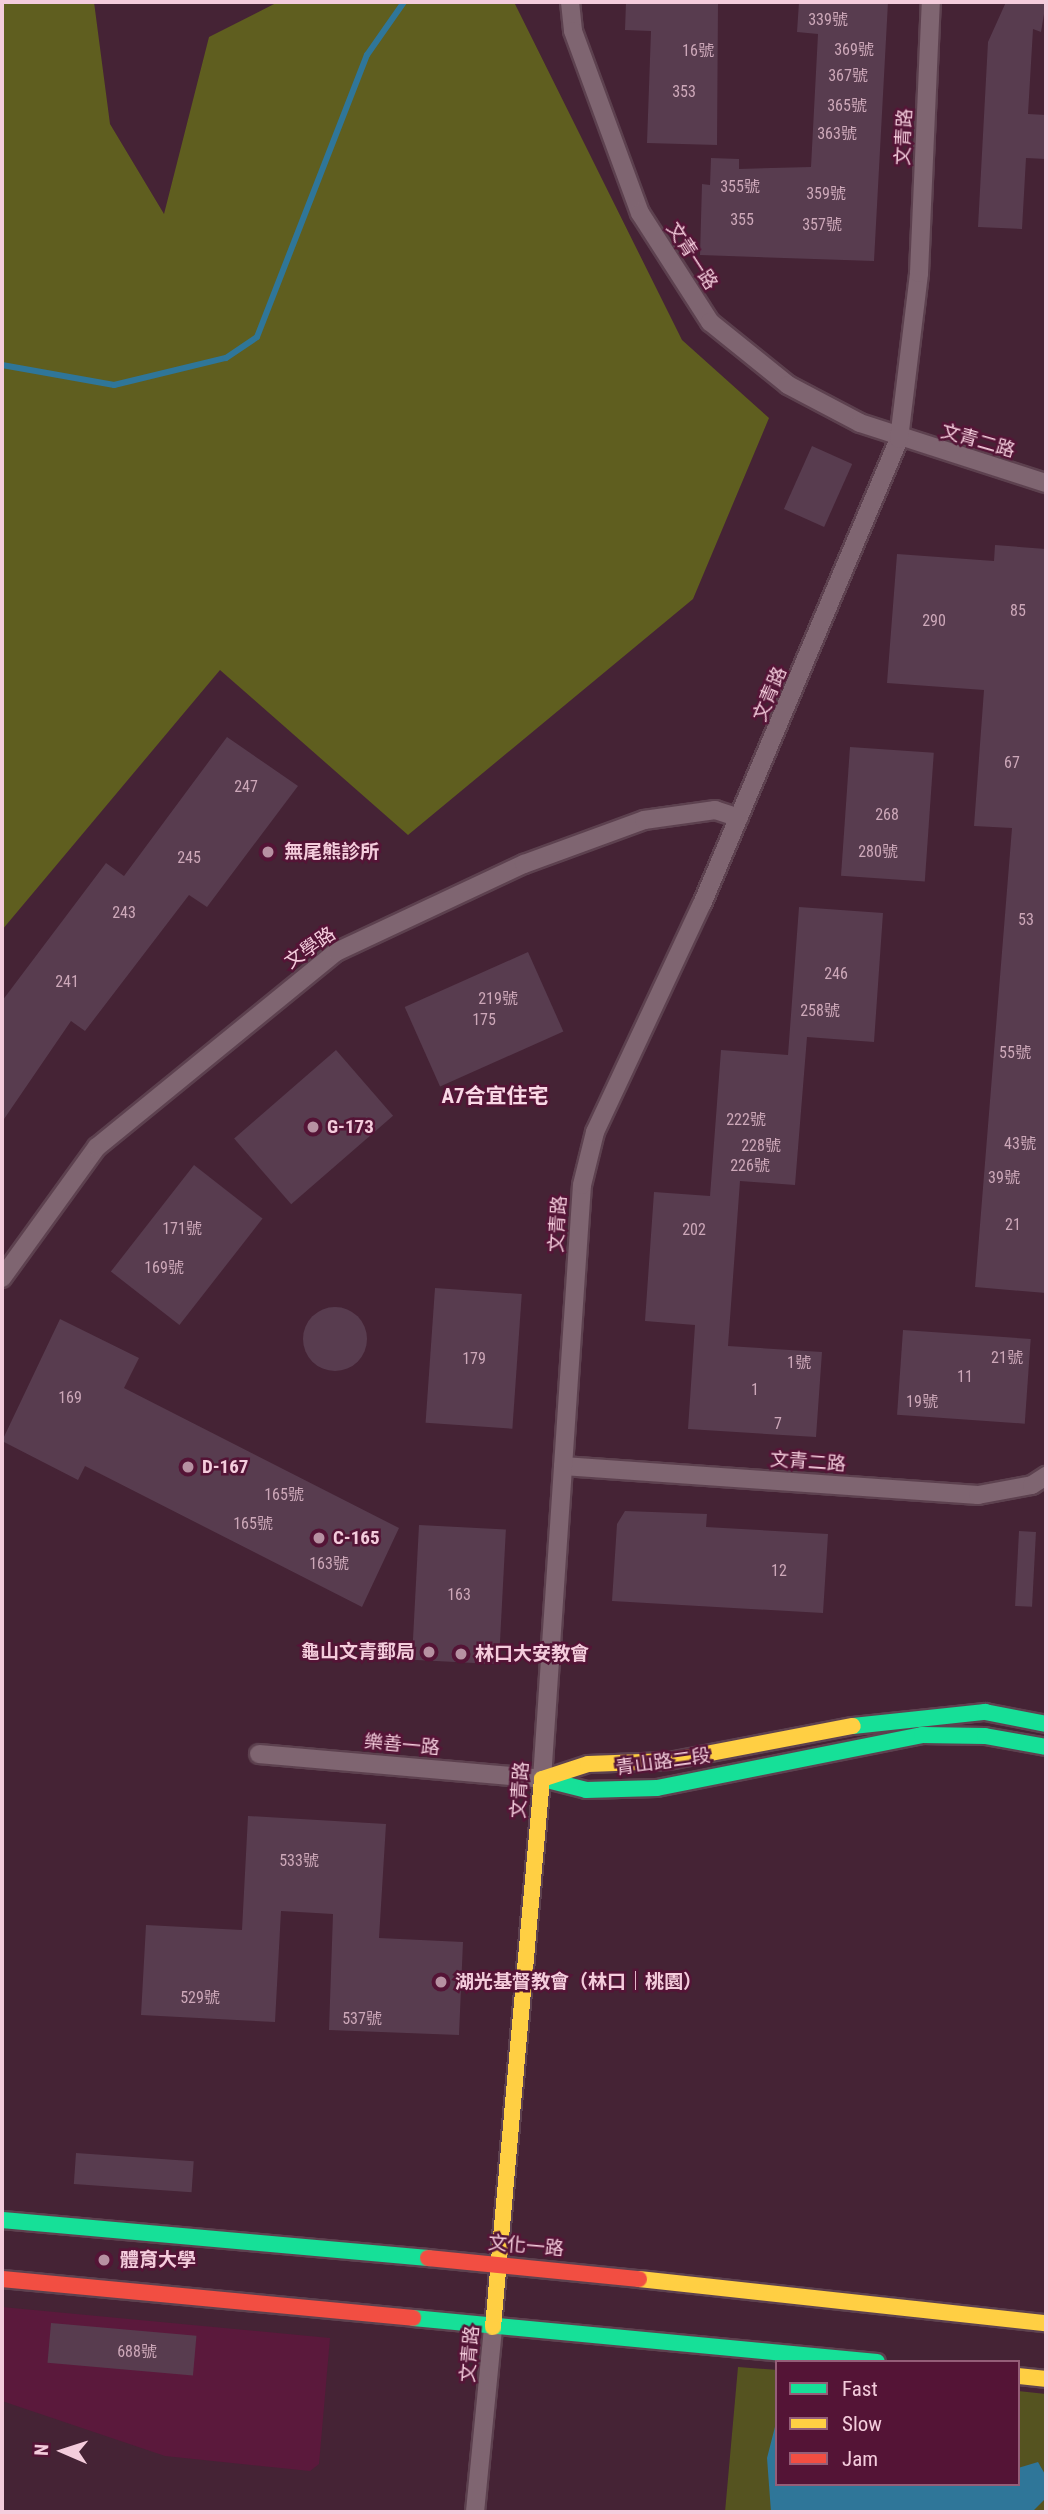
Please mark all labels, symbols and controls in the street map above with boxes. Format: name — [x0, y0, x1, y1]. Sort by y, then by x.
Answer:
house number: 339號 — [808, 10, 848, 30]
house number: 369號 — [834, 40, 874, 60]
house number: 16號 — [682, 41, 714, 61]
house number: 367號 — [828, 66, 868, 86]
house number: 353 — [672, 82, 696, 102]
house number: 365號 — [827, 96, 867, 116]
street label: 文青路 — [891, 108, 917, 166]
house number: 363號 — [817, 124, 857, 144]
house number: 355號 — [720, 177, 760, 197]
house number: 359號 — [806, 184, 846, 204]
house number: 355 — [730, 210, 754, 230]
house number: 357號 — [802, 215, 842, 235]
street label: 文青一路 — [662, 218, 722, 294]
street label: 文青二路 — [938, 420, 1018, 462]
house number: 85 — [1010, 601, 1026, 621]
house number: 290 — [922, 611, 946, 631]
street label: 文青路 — [748, 663, 792, 725]
house number: 67 — [1004, 753, 1020, 773]
house number: 247 — [234, 777, 258, 797]
house number: 268 — [875, 805, 899, 825]
place label: 無尾熊診所 — [284, 841, 379, 863]
marker: 無尾熊診所 — [258, 842, 278, 862]
house number: 280號 — [858, 842, 898, 862]
house number: 245 — [177, 848, 201, 868]
house number: 243 — [112, 903, 136, 923]
house number: 53 — [1018, 910, 1034, 930]
street label: 文學路 — [280, 922, 340, 974]
house number: 246 — [824, 964, 848, 984]
house number: 241 — [55, 972, 79, 992]
house number: 219號 — [478, 989, 518, 1009]
house number: 258號 — [800, 1001, 840, 1021]
house number: 175 — [472, 1010, 496, 1030]
house number: 55號 — [999, 1043, 1031, 1063]
district label: A7合宜住宅 — [441, 1083, 549, 1109]
house number: 222號 — [726, 1110, 766, 1130]
place label: G-173 — [327, 1116, 374, 1138]
marker: G-173 — [305, 1119, 321, 1135]
house number: 43號 — [1004, 1134, 1036, 1154]
house number: 228號 — [741, 1136, 781, 1156]
house number: 226號 — [730, 1156, 770, 1176]
house number: 39號 — [988, 1168, 1020, 1188]
street label: 文青路 — [545, 1195, 571, 1253]
house number: 21 — [1005, 1215, 1021, 1235]
house number: 171號 — [162, 1219, 202, 1239]
house number: 202 — [682, 1220, 706, 1240]
house number: 169號 — [144, 1258, 184, 1278]
house number: 21號 — [991, 1348, 1023, 1368]
house number: 179 — [462, 1349, 486, 1369]
house number: 1號 — [787, 1353, 811, 1373]
house number: 11 — [957, 1367, 973, 1387]
house number: 1 — [751, 1380, 759, 1400]
house number: 169 — [58, 1388, 82, 1408]
house number: 19號 — [906, 1392, 938, 1412]
house number: 7 — [774, 1414, 782, 1434]
street label: 文青二路 — [769, 1448, 847, 1476]
place label: D-167 — [202, 1456, 248, 1478]
marker: D-167 — [180, 1459, 196, 1475]
house number: 165號 — [264, 1485, 304, 1505]
house number: 165號 — [233, 1514, 273, 1534]
place label: C-165 — [333, 1527, 379, 1549]
marker: C-165 — [311, 1530, 327, 1546]
house number: 163號 — [309, 1554, 349, 1574]
house number: 12 — [771, 1561, 787, 1581]
house number: 163 — [447, 1585, 471, 1605]
place label: 龜山文青郵局 — [301, 1641, 415, 1663]
place label: 林口大安教會 — [475, 1643, 589, 1665]
marker: 龜山文青郵局 — [421, 1644, 437, 1660]
marker: 林口大安教會 — [453, 1646, 469, 1662]
street label: 樂善一路 — [363, 1730, 441, 1760]
street label: 青山路二段 — [614, 1744, 712, 1780]
street label: 文青路 — [507, 1761, 533, 1819]
house number: 533號 — [279, 1851, 319, 1871]
place label: 湖光基督教會（林口｜桃園） — [455, 1971, 702, 1993]
marker: 湖光基督教會（林口｜桃園） — [433, 1974, 449, 1990]
house number: 529號 — [180, 1988, 220, 2008]
house number: 537號 — [342, 2009, 382, 2029]
street label: 文化一路 — [487, 2231, 565, 2261]
place label: 體育大學 — [120, 2249, 196, 2271]
marker: 體育大學 — [94, 2250, 114, 2270]
street label: 文青路 — [456, 2325, 484, 2383]
house number: 688號 — [117, 2342, 157, 2362]
legend — [775, 2360, 1020, 2486]
text: Fast — [842, 2377, 878, 2401]
text: Slow — [842, 2412, 882, 2436]
north arrow — [28, 2416, 98, 2486]
text: N — [30, 2443, 53, 2456]
text: Jam — [842, 2447, 878, 2471]

